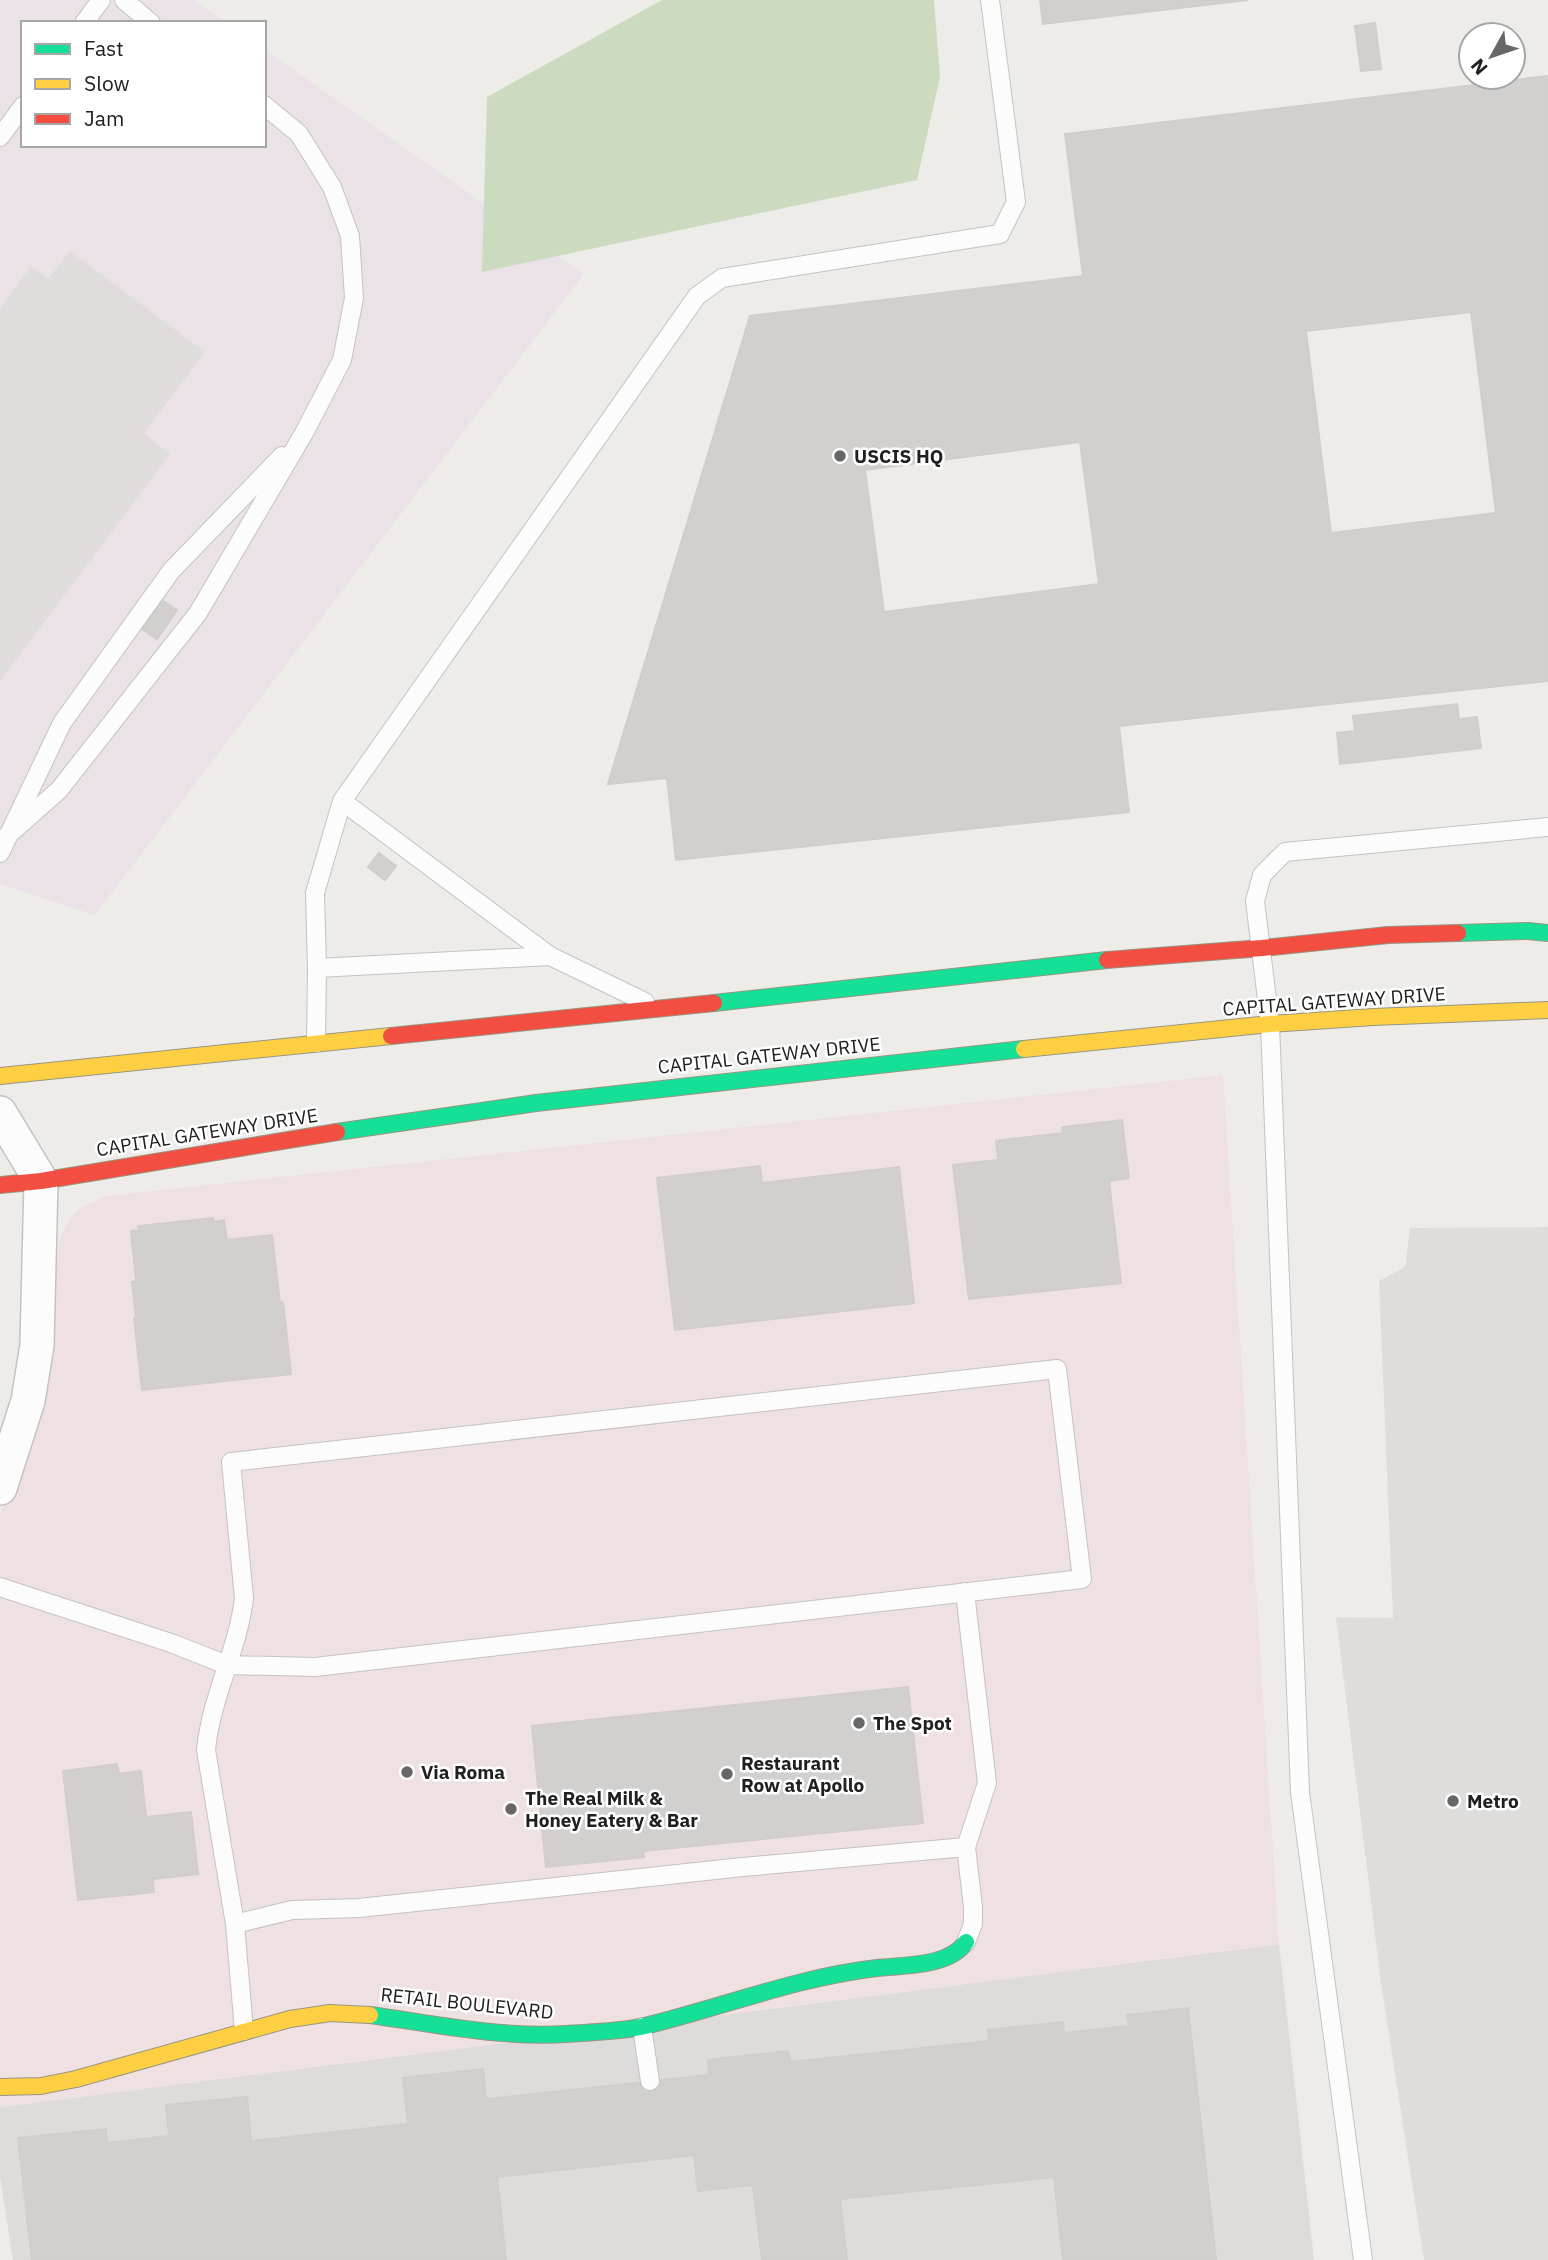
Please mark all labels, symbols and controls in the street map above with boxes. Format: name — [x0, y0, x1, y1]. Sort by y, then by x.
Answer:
legend — [21, 21, 266, 147]
north arrow — [1457, 21, 1527, 91]
text: Fast — [84, 34, 124, 62]
text: N — [1465, 54, 1493, 80]
text: Slow — [84, 69, 130, 97]
text: Jam — [84, 104, 124, 132]
place label: USCIS HQ — [854, 444, 943, 468]
marker: USCIS HQ — [832, 448, 848, 464]
street label: CAPITAL GATEWAY DRIVE — [1222, 981, 1446, 1021]
street label: CAPITAL GATEWAY DRIVE — [656, 1031, 882, 1079]
street label: CAPITAL GATEWAY DRIVE — [95, 1103, 319, 1161]
place label: The Spot — [873, 1711, 952, 1735]
marker: The Spot — [851, 1715, 867, 1731]
place label: Restaurant Row at Apollo — [741, 1751, 865, 1797]
place label: Via Roma — [421, 1760, 505, 1784]
marker: Via Roma — [399, 1764, 415, 1780]
marker: Restaurant Row at Apollo — [719, 1766, 735, 1782]
place label: The Real Milk & Honey Eatery & Bar — [525, 1786, 698, 1832]
place label: Metro — [1467, 1789, 1519, 1813]
marker: Metro — [1445, 1793, 1461, 1809]
marker: The Real Milk & Honey Eatery & Bar — [503, 1801, 519, 1817]
street label: RETAIL BOULEVARD — [379, 1982, 555, 2024]

